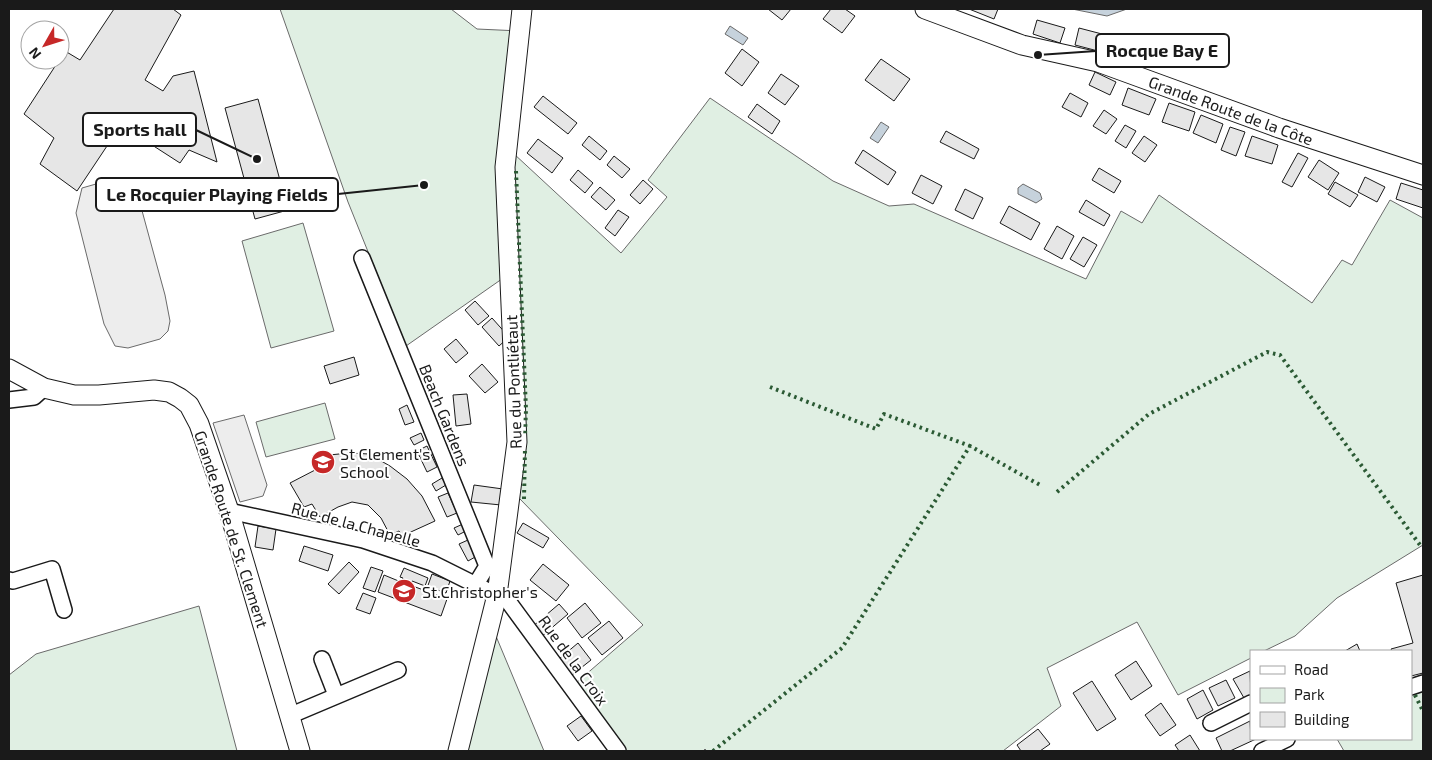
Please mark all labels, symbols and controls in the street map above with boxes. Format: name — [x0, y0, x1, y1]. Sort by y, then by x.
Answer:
north arrow — [20, 20, 70, 70]
callout: Rocque Bay E — [1096, 34, 1229, 67]
text: Rocque Bay E — [1106, 39, 1218, 61]
text: N — [25, 44, 44, 63]
street label: Grande Route de la Côte — [1146, 71, 1316, 149]
callout: Sports hall — [83, 113, 196, 146]
text: Sports hall — [93, 118, 187, 140]
callout: Le Rocquier Playing Fields — [96, 178, 338, 211]
text: Le Rocquier Playing Fields — [106, 183, 328, 205]
street label: Rue du Pontliétaut — [501, 315, 525, 449]
street label: Beach Gardens — [416, 361, 474, 469]
street label: Grande Route de St. Clement — [191, 428, 273, 630]
place label: St Clement's School — [340, 444, 430, 481]
school or university icon: St Clement's School — [310, 449, 336, 475]
street label: Rue de la Chapelle — [289, 498, 423, 550]
school or university icon: St.Christopher's — [391, 578, 417, 604]
place label: St.Christopher's — [422, 582, 538, 601]
street label: Rue de la Croix — [535, 611, 613, 709]
legend — [1250, 650, 1412, 740]
text: Road — [1294, 660, 1329, 678]
text: Park — [1294, 685, 1325, 703]
text: Building — [1294, 710, 1350, 728]

